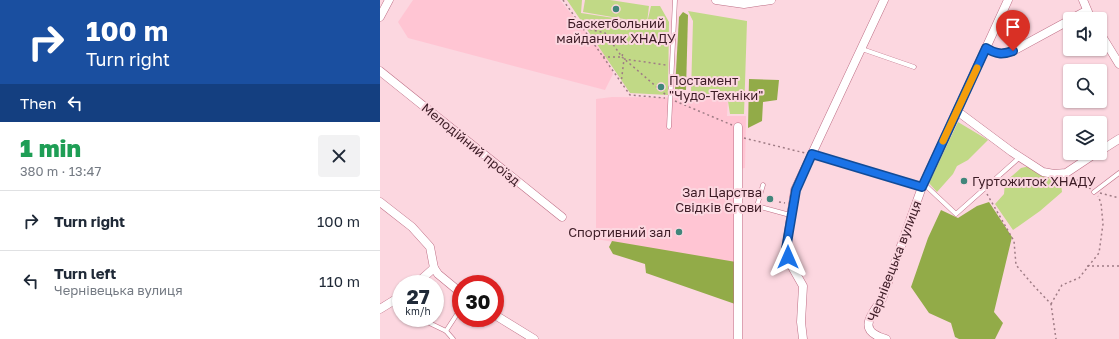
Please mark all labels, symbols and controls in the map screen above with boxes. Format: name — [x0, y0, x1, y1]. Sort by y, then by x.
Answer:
marker: Баскетбольний майданчик ХНАДУ — [611, 4, 621, 14]
pin — [996, 10, 1030, 51]
map controls — [1063, 12, 1107, 160]
button: sound — [1063, 12, 1107, 56]
text: 100 m — [86, 14, 168, 47]
place label: Баскетбольний майданчик ХНАДУ — [556, 15, 676, 46]
icon: right — [20, 16, 72, 68]
icon: arrive — [1002, 16, 1024, 38]
text: Turn right — [86, 48, 170, 70]
button: search — [1063, 64, 1107, 108]
place label: Постамент "Чудо-Техніки" — [669, 72, 763, 103]
marker: Постамент "Чудо-Техніки" — [656, 82, 666, 92]
icon: left — [64, 92, 86, 114]
text: Then — [20, 94, 56, 112]
street label: Мелодійний проїзд — [419, 99, 524, 189]
button: layers — [1063, 116, 1107, 160]
text: 1 min — [20, 133, 81, 162]
button: close — [318, 135, 360, 177]
text: 380 m · 13:47 — [20, 163, 101, 179]
place label: Гуртожиток ХНАДУ — [972, 173, 1096, 189]
marker: Гуртожиток ХНАДУ — [959, 176, 969, 186]
place label: Зал Царства Свідків Єгови — [675, 184, 762, 215]
marker: Зал Царства Свідків Єгови — [765, 194, 775, 204]
street label: Чернівецька вулиця — [863, 198, 925, 324]
icon: right — [20, 210, 42, 232]
text: Turn right — [54, 212, 125, 230]
text: 100 m — [317, 212, 360, 230]
place label: Спортивний зал — [568, 224, 671, 240]
marker: Спортивний зал — [674, 227, 684, 237]
position arrow — [767, 236, 809, 278]
text: Turn left — [54, 264, 116, 282]
icon: left — [20, 270, 42, 292]
text: 110 m — [319, 272, 360, 290]
speed limit sign: 30 — [452, 275, 504, 327]
text: Чернівецька вулиця — [54, 282, 183, 298]
text: 27 — [406, 284, 430, 308]
text: km/h — [405, 305, 431, 317]

